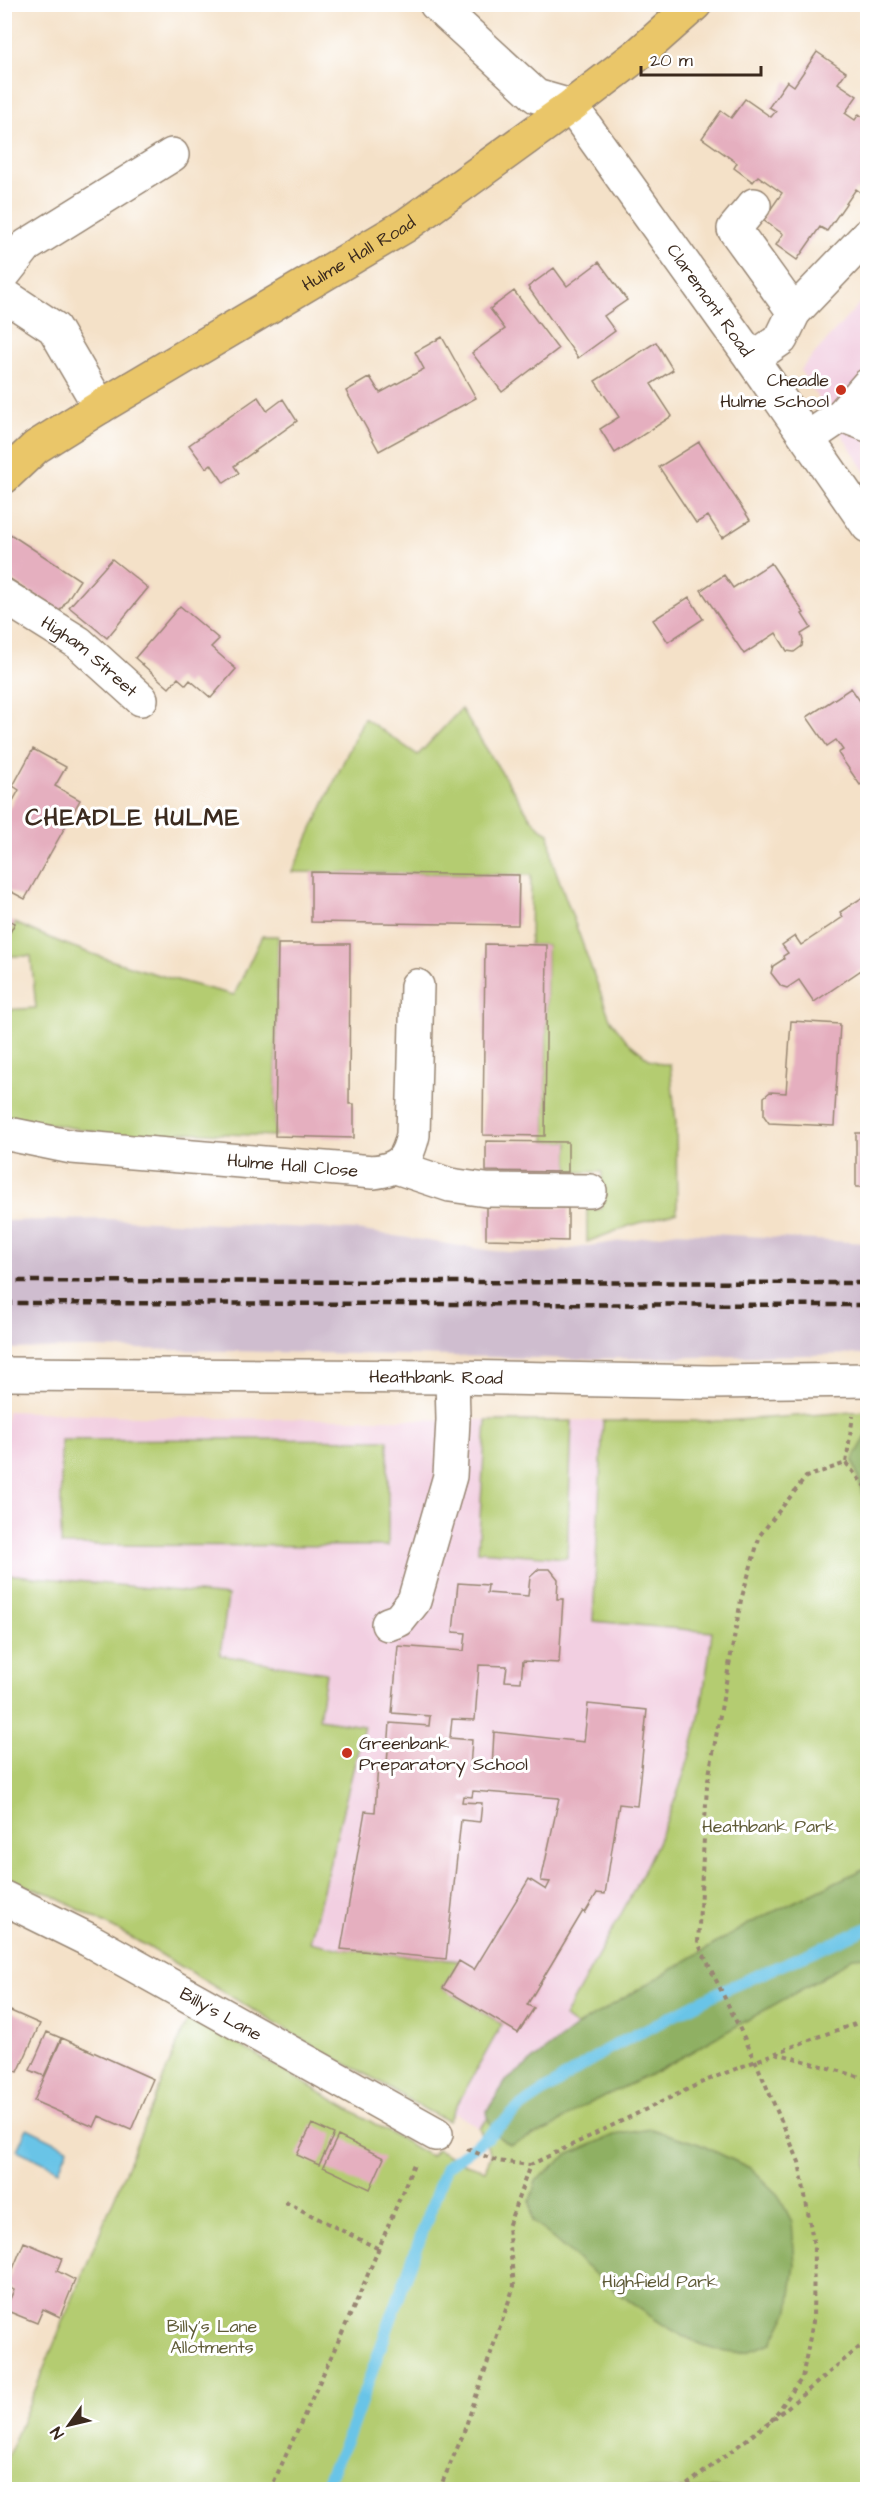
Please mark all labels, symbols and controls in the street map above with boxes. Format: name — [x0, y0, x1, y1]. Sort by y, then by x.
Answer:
scale bar — [641, 39, 761, 77]
text: 20 m — [650, 48, 693, 73]
street label: Hulme Hall Road — [297, 210, 421, 297]
street label: Claremont Road — [660, 239, 758, 362]
place label: Cheadle Hulme School — [720, 368, 829, 414]
marker: Cheadle Hulme School — [834, 383, 848, 397]
street label: Higham Street — [36, 610, 144, 704]
district label: CHEADLE HULME — [25, 801, 241, 835]
street label: Hulme Hall Close — [226, 1148, 360, 1184]
street label: Heathbank Road — [369, 1364, 503, 1391]
place label: Greenbank Preparatory School — [359, 1731, 528, 1778]
marker: Greenbank Preparatory School — [340, 1746, 354, 1760]
park label: Heathbank Park — [702, 1814, 836, 1839]
street label: Billy's Lane — [175, 1981, 267, 2047]
park label: Highfield Park — [602, 2269, 718, 2295]
park label: Billy's Lane Allotments — [167, 2314, 258, 2360]
north arrow — [39, 2395, 99, 2455]
text: N — [45, 2423, 69, 2443]

